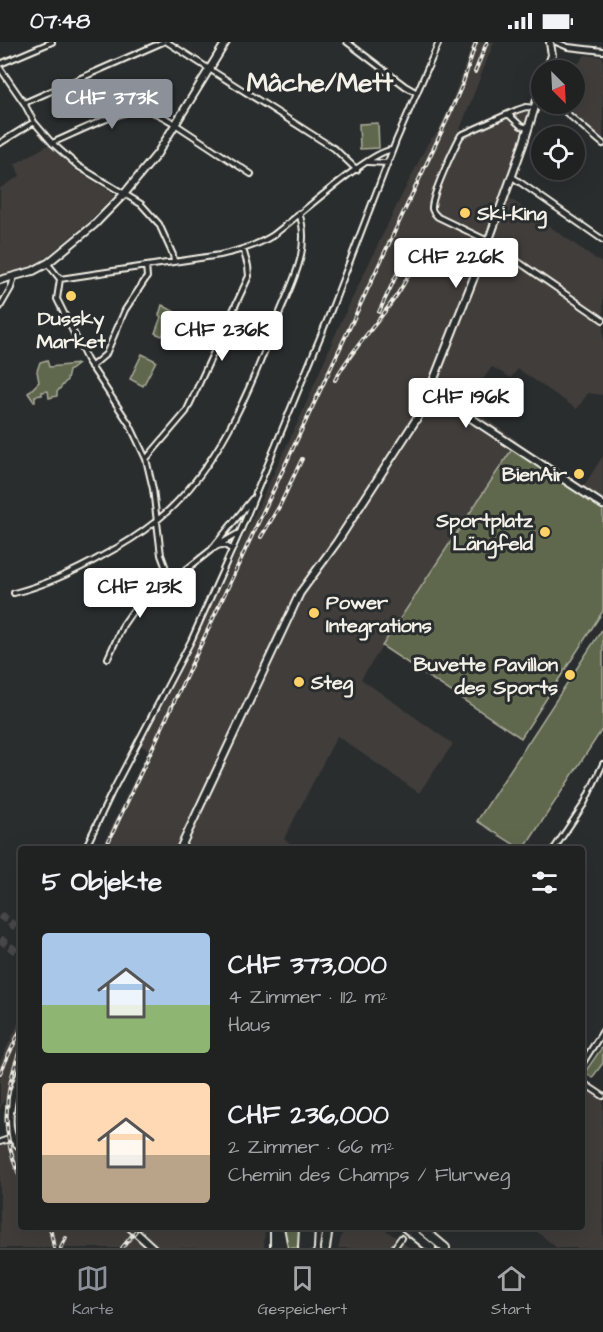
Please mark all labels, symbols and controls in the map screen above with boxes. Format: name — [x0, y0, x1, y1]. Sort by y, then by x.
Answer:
text: 07:48 — [30, 6, 90, 37]
north arrow — [531, 60, 585, 114]
map controls — [531, 60, 585, 180]
district label: Mâche/Mett — [247, 65, 394, 101]
pin: CHF 373K — [50, 79, 174, 130]
text: CHF 373K — [66, 84, 158, 112]
button: locate — [531, 126, 585, 180]
place label: Ski-King — [476, 200, 548, 229]
marker: Ski-King — [458, 206, 472, 220]
pin: CHF 226K — [394, 238, 518, 289]
text: CHF 226K — [408, 243, 504, 271]
marker: Dussky Market — [64, 289, 78, 303]
place label: Dussky Market — [37, 305, 106, 356]
pin: CHF 236K — [160, 311, 284, 362]
text: CHF 236K — [175, 316, 269, 344]
pin: CHF 196K — [404, 378, 528, 429]
text: CHF 196K — [423, 383, 509, 411]
place label: BienAir — [502, 461, 568, 489]
marker: BienAir — [572, 467, 586, 481]
place label: Sportplatz Längfeld — [435, 507, 534, 559]
marker: Sportplatz Längfeld — [538, 525, 552, 539]
pin: CHF 213K — [78, 568, 202, 619]
text: CHF 213K — [98, 573, 182, 601]
place label: Power Integrations — [326, 589, 432, 641]
marker: Power Integrations — [307, 606, 321, 620]
place label: Buvette Pavillon des Sports — [414, 651, 558, 702]
marker: Buvette Pavillon des Sports — [563, 668, 577, 682]
place label: Steg — [310, 669, 354, 698]
marker: Steg — [292, 675, 306, 689]
text: 5 Objekte — [42, 864, 162, 900]
icon: filters — [528, 866, 561, 899]
text: CHF 373,000 — [228, 947, 387, 983]
icon: home — [90, 957, 162, 1029]
text: 4 Zimmer · 112 m² — [228, 983, 388, 1011]
text: Haus — [228, 1011, 270, 1039]
text: CHF 236,000 — [228, 1097, 389, 1133]
icon: home — [90, 1107, 162, 1179]
text: 2 Zimmer · 66 m² — [228, 1133, 394, 1161]
text: Chemin des Champs / Flurweg — [228, 1161, 510, 1189]
tab: Karte — [72, 1262, 114, 1320]
tab: Gespeichert — [257, 1262, 347, 1320]
tab: Start — [491, 1262, 531, 1320]

